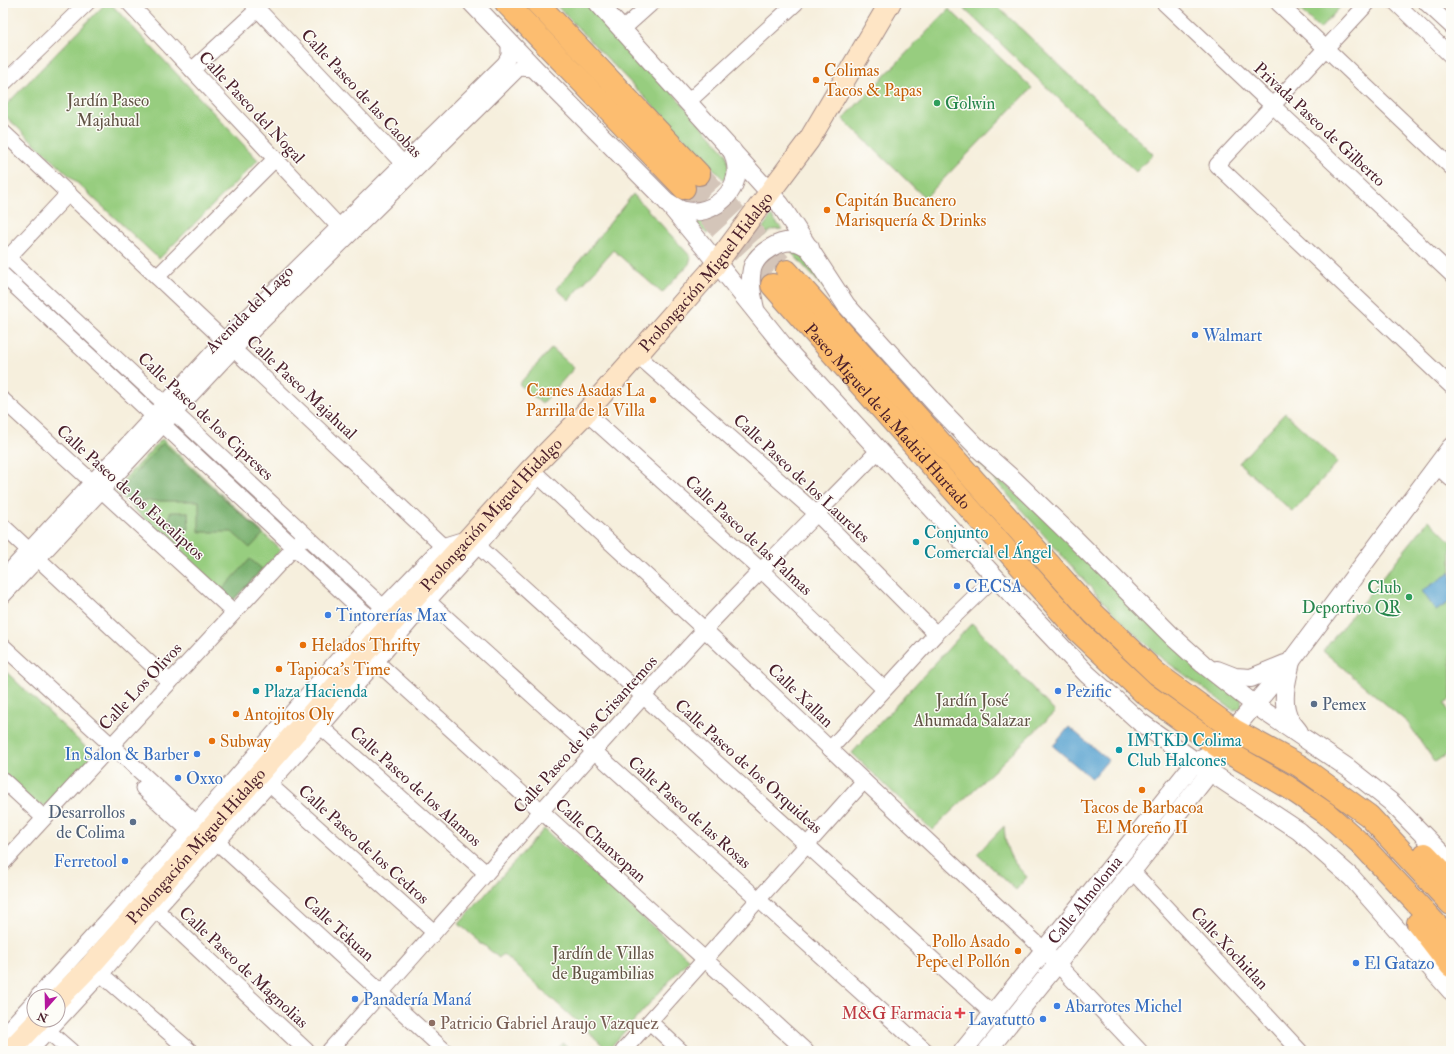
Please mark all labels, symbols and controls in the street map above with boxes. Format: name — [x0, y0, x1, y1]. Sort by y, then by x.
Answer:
street label: Calle Paseo de las Caobas — [297, 25, 427, 162]
street label: Calle Paseo del Nogal — [194, 47, 310, 168]
street label: Privada Paseo de Gilberto — [1249, 58, 1390, 191]
place label: Colimas Tacos & Papas — [824, 60, 922, 102]
marker: Colimas Tacos & Papas — [811, 75, 821, 85]
park label: Jardín Paseo Majahual — [66, 90, 149, 131]
place label: Golwin — [945, 93, 996, 114]
marker: Golwin — [932, 98, 942, 108]
street label: Prolongación Miguel Hidalgo — [634, 188, 777, 357]
place label: Capitán Bucanero Marisquería & Drinks — [835, 190, 986, 231]
marker: Capitán Bucanero Marisquería & Drinks — [822, 205, 832, 215]
street label: Avenida del Lago — [200, 261, 298, 359]
street label: Paseo Miguel de la Madrid Hurtado — [800, 319, 975, 514]
place label: Walmart — [1202, 325, 1263, 346]
marker: Walmart — [1190, 330, 1200, 340]
street label: Calle Paseo Majahual — [242, 331, 362, 444]
street label: Calle Paseo de los Cipreses — [133, 348, 278, 486]
place label: Carnes Asadas La Parrilla de la Villa — [526, 380, 646, 421]
marker: Carnes Asadas La Parrilla de la Villa — [648, 395, 658, 405]
street label: Calle Paseo de los Laureles — [729, 409, 875, 547]
street label: Calle Paseo de los Eucaliptos — [51, 420, 209, 565]
street label: Prolongación Miguel Hidalgo — [416, 433, 567, 596]
street label: Calle Paseo de las Palmas — [681, 471, 817, 600]
place label: Conjunto Comercial el Ángel — [924, 522, 1053, 563]
marker: Conjunto Comercial el Ángel — [911, 537, 921, 547]
place label: CECSA — [965, 576, 1023, 597]
place label: Club Deportivo QR — [1302, 577, 1402, 619]
marker: CECSA — [952, 581, 962, 591]
marker: Club Deportivo QR — [1404, 592, 1414, 602]
place label: Tintorerías Max — [336, 605, 447, 626]
marker: Tintorerías Max — [323, 610, 333, 620]
place label: Helados Thrifty — [311, 635, 421, 657]
street label: Calle Los Olivos — [94, 638, 187, 735]
marker: Helados Thrifty — [298, 640, 308, 650]
street label: Calle Paseo de los Crisantemos — [509, 651, 662, 818]
place label: Tapioca's Time — [287, 659, 390, 681]
street label: Calle Xallan — [763, 659, 838, 732]
marker: Tapioca's Time — [274, 664, 284, 674]
place label: Plaza Hacienda — [264, 681, 368, 702]
place label: Pezific — [1066, 681, 1112, 702]
marker: Plaza Hacienda — [251, 686, 261, 696]
marker: Pezific — [1053, 686, 1063, 696]
park label: Jardín José Ahumada Salazar — [913, 690, 1031, 731]
place label: Pemex — [1322, 694, 1367, 715]
street label: Calle Paseo de los Orquideas — [671, 695, 827, 838]
marker: Pemex — [1309, 699, 1319, 709]
place label: Antojitos Oly — [243, 704, 335, 726]
marker: Antojitos Oly — [231, 709, 241, 719]
street label: Calle Paseo de los Alamos — [345, 722, 486, 851]
place label: IMTKD Colima Club Halcones — [1127, 730, 1243, 771]
place label: Subway — [220, 731, 272, 753]
marker: Subway — [207, 736, 217, 746]
place label: In Salon & Barber — [65, 744, 190, 765]
marker: IMTKD Colima Club Halcones — [1114, 745, 1124, 755]
marker: In Salon & Barber — [192, 749, 202, 759]
street label: Calle Paseo de las Rosas — [624, 752, 756, 873]
street label: Prolongación Miguel Hidalgo — [122, 764, 270, 928]
place label: Oxxo — [186, 768, 223, 789]
marker: Oxxo — [173, 773, 183, 783]
street label: Calle Paseo de los Cedros — [294, 780, 434, 909]
marker: Tacos de Barbacoa El Moreño II — [1137, 785, 1147, 795]
street label: Calle Chanxopan — [550, 794, 651, 888]
place label: Tacos de Barbacoa El Moreño II — [1081, 797, 1204, 838]
place label: Desarrollos de Colima — [48, 802, 126, 843]
marker: Desarrollos de Colima — [128, 817, 138, 827]
place label: Ferretool — [54, 851, 118, 872]
street label: Calle Almolonia — [1043, 851, 1128, 949]
marker: Ferretool — [120, 856, 130, 866]
street label: Calle Tekuan — [299, 891, 379, 966]
street label: Calle Paseo de Magnolias — [175, 902, 313, 1033]
street label: Calle Xochitlan — [1186, 903, 1273, 994]
place label: Pollo Asado Pepe el Pollón — [916, 931, 1010, 973]
park label: Jardín de Villas de Bugambilias — [551, 943, 654, 984]
marker: Pollo Asado Pepe el Pollón — [1013, 946, 1023, 956]
place label: El Gatazo — [1364, 953, 1434, 974]
marker: El Gatazo — [1351, 958, 1361, 968]
north arrow — [26, 988, 66, 1028]
place label: Panadería Maná — [363, 989, 472, 1010]
marker: Panadería Maná — [350, 994, 360, 1004]
place label: Abarrotes Michel — [1064, 996, 1183, 1017]
marker: Abarrotes Michel — [1052, 1001, 1062, 1011]
place label: M&G Farmacia — [841, 1003, 953, 1024]
marker: M&G Farmacia — [955, 1008, 965, 1018]
text: N — [35, 1009, 51, 1025]
place label: Lavatutto — [968, 1009, 1035, 1030]
place label: Patricio Gabriel Araujo Vazquez — [440, 1013, 659, 1034]
marker: Lavatutto — [1038, 1014, 1048, 1024]
marker: Patricio Gabriel Araujo Vazquez — [427, 1018, 437, 1028]

